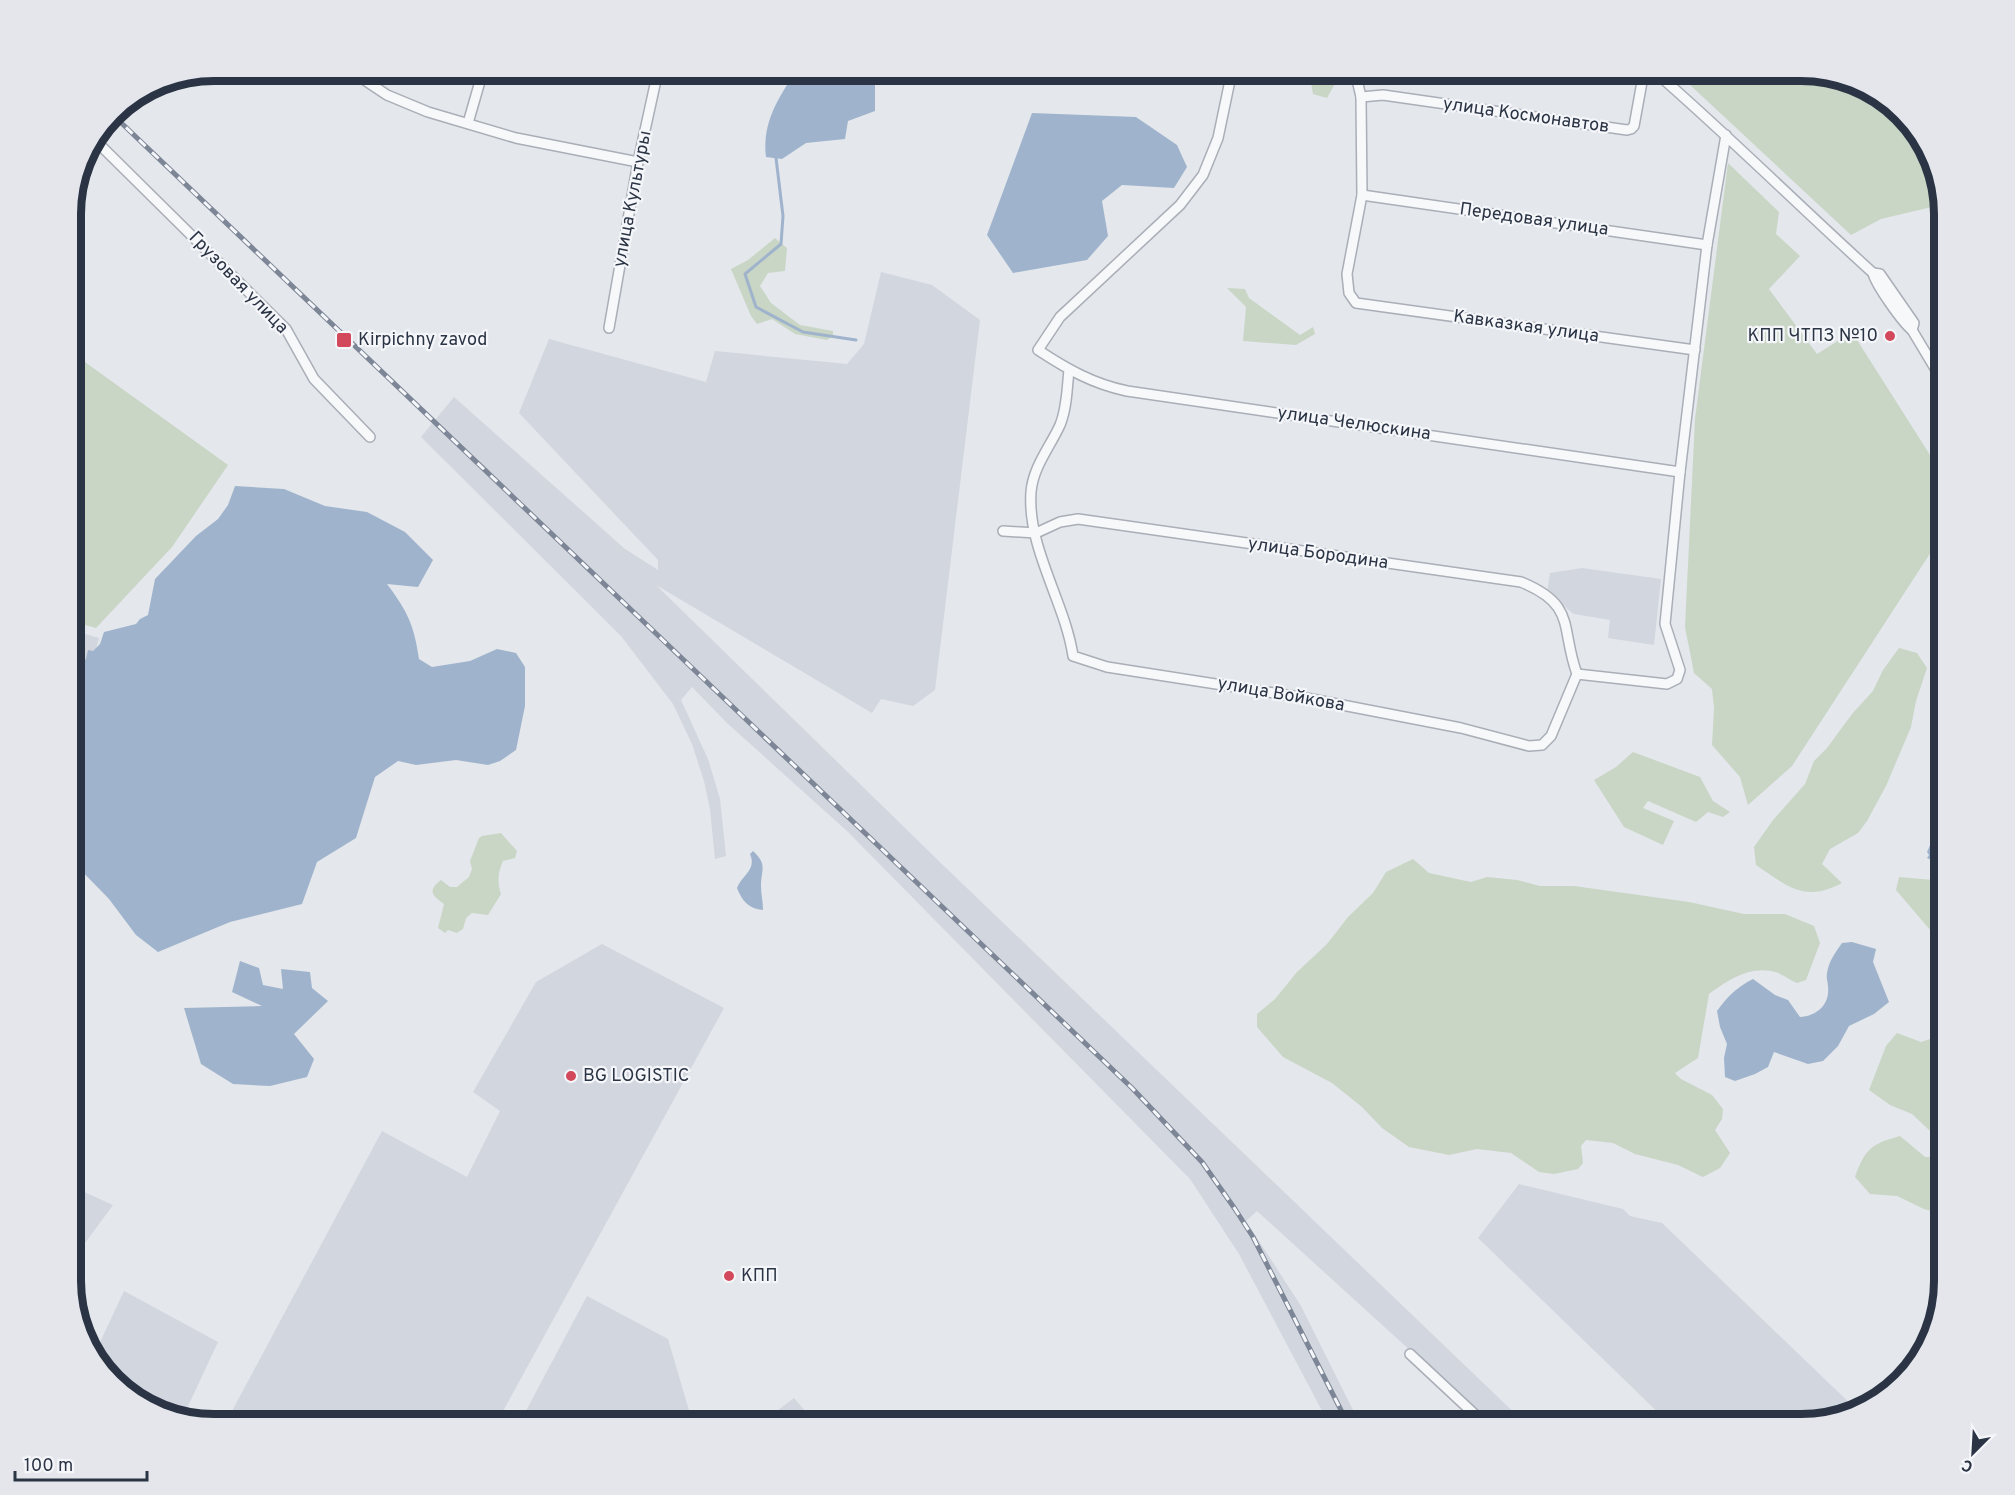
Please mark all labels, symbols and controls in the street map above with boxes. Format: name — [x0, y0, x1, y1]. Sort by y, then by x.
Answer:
street label: улица Космонавтов — [1441, 93, 1611, 139]
street label: улица Культуры — [608, 129, 658, 269]
street label: Передовая улица — [1458, 198, 1610, 242]
street label: Грузовая улица — [183, 227, 293, 339]
street label: Кавказкая улица — [1452, 305, 1600, 349]
place label: КПП ЧТПЗ №10 — [1747, 325, 1878, 348]
place label: Kirpichny zavod — [358, 329, 487, 352]
marker: КПП ЧТПЗ №10 — [1883, 329, 1897, 343]
marker: Kirpichny zavod — [335, 331, 353, 349]
street label: улица Челюскина — [1276, 402, 1432, 446]
street label: улица Бородина — [1246, 533, 1390, 575]
street label: улица Войкова — [1216, 673, 1346, 717]
place label: BG LOGISTIC — [583, 1065, 690, 1088]
marker: BG LOGISTIC — [564, 1069, 578, 1083]
place label: КПП — [741, 1265, 778, 1288]
marker: КПП — [722, 1269, 736, 1283]
north arrow — [1943, 1423, 2003, 1483]
scale bar — [15, 1444, 147, 1482]
text: С — [1959, 1454, 1976, 1476]
text: 100 m — [24, 1455, 73, 1478]

